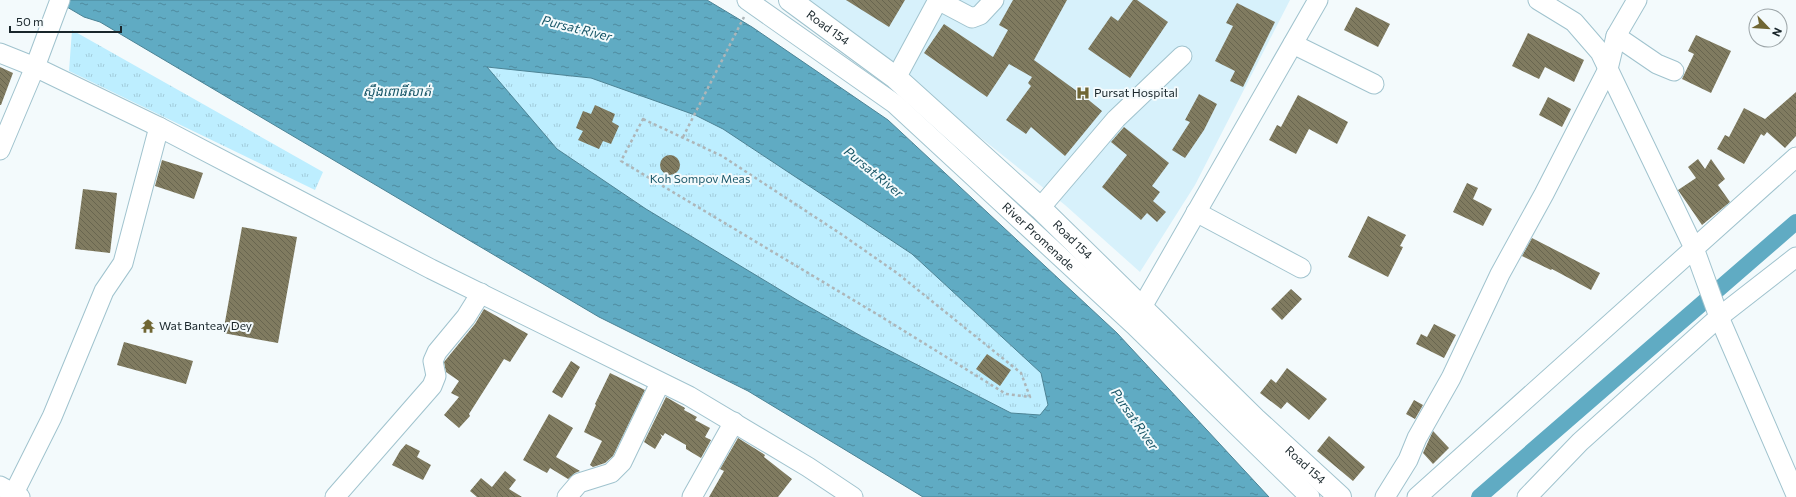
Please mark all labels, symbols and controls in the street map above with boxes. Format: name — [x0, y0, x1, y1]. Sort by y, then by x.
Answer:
street label: Road 154 — [804, 7, 853, 47]
scale bar — [10, 8, 121, 34]
north arrow — [1748, 8, 1788, 48]
water label: Pursat River — [540, 12, 614, 45]
text: 50 m — [16, 14, 44, 28]
text: N — [1770, 26, 1785, 39]
water label: ស្ទឹងពោធិ៍សាត់ — [363, 83, 432, 100]
hospital icon: Pursat Hospital — [1075, 85, 1091, 101]
place label: Pursat Hospital — [1094, 85, 1178, 99]
water label: Pursat River — [841, 143, 907, 201]
park label: Koh Sompov Meas — [650, 171, 750, 185]
street label: River Promenade — [1000, 199, 1078, 272]
street label: Road 154 — [1050, 217, 1096, 261]
temple icon: Wat Banteay Dey — [140, 318, 156, 334]
place label: Wat Banteay Dey — [159, 318, 252, 332]
water label: Pursat River — [1108, 385, 1163, 454]
street label: Road 154 — [1283, 442, 1329, 486]

